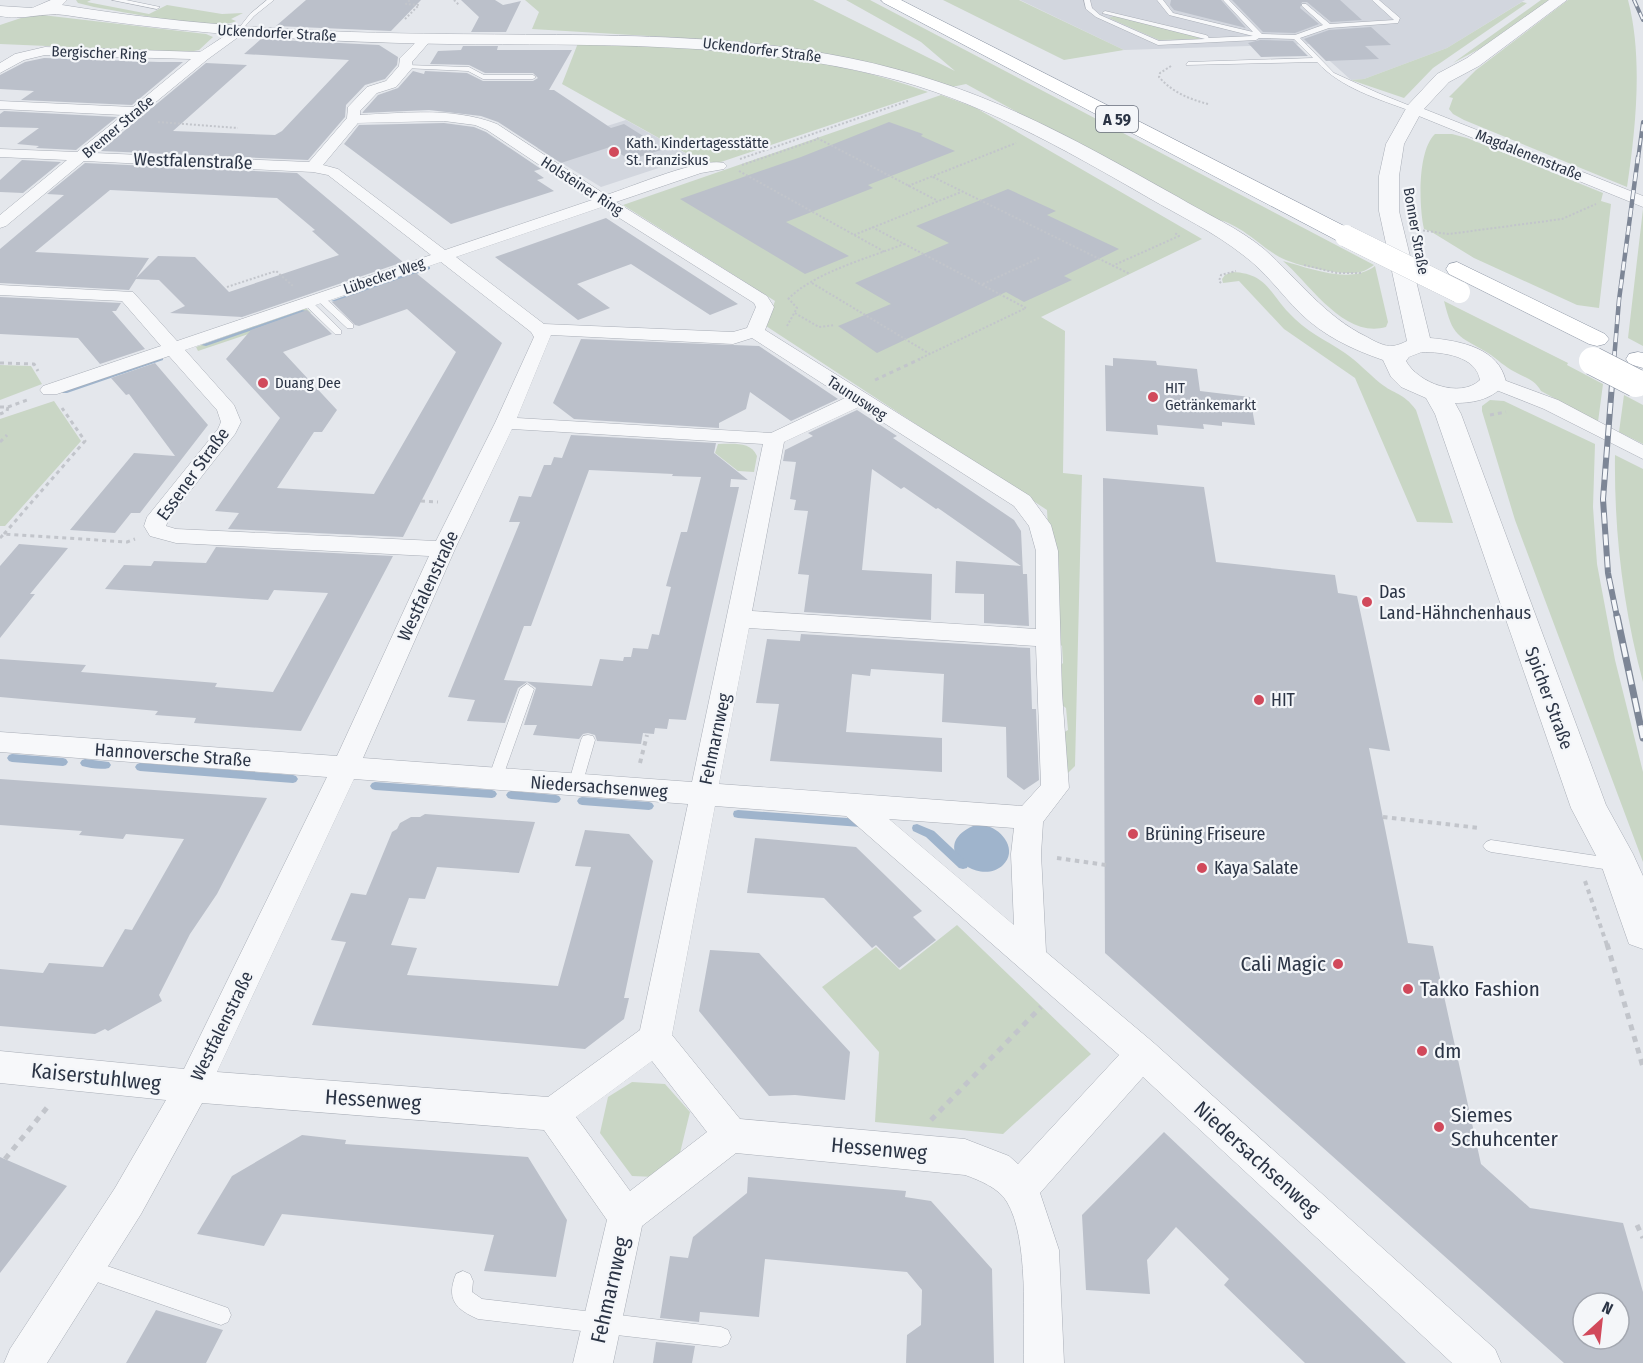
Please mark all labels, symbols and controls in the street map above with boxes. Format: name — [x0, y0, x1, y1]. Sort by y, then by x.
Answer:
street label: Uckendorfer Straße — [217, 21, 337, 45]
street label: Uckendorfer Straße — [702, 34, 822, 66]
street label: Bergischer Ring — [51, 42, 147, 64]
street label: Bremer Straße — [78, 92, 158, 162]
road number: A 59 — [1096, 106, 1138, 132]
street label: Magdalenenstraße — [1473, 125, 1585, 185]
place label: Kath. Kindertagesstätte St. Franziskus — [626, 134, 769, 169]
marker: Kath. Kindertagesstätte St. Franziskus — [607, 145, 621, 159]
street label: Westfalenstraße — [133, 148, 253, 174]
street label: Holsteiner Ring — [538, 153, 626, 219]
street label: Bonner Straße — [1399, 186, 1433, 276]
street label: Lübecker Weg — [341, 254, 427, 298]
street label: Taunusweg — [824, 372, 890, 424]
place label: Duang Dee — [275, 374, 341, 392]
marker: Duang Dee — [256, 376, 270, 390]
place label: HIT Getränkemarkt — [1165, 379, 1256, 414]
marker: HIT Getränkemarkt — [1146, 390, 1160, 404]
street label: Essener Straße — [152, 423, 234, 525]
street label: Westfalenstraße — [393, 527, 463, 645]
place label: Das Land-Hähnchenhaus — [1379, 581, 1531, 624]
marker: Das Land-Hähnchenhaus — [1360, 595, 1374, 609]
street label: Spicher Straße — [1520, 644, 1578, 752]
place label: HIT — [1271, 689, 1296, 711]
street label: Fehmarnweg — [695, 691, 736, 787]
marker: HIT — [1252, 693, 1266, 707]
street label: Hannoversche Straße — [94, 739, 252, 771]
street label: Niedersachsenweg — [530, 771, 669, 803]
place label: Brüning Friseure — [1145, 823, 1266, 845]
marker: Brüning Friseure — [1126, 827, 1140, 841]
place label: Kaya Salate — [1214, 857, 1298, 879]
marker: Kaya Salate — [1195, 861, 1209, 875]
place label: Cali Magic — [1241, 951, 1326, 977]
marker: Cali Magic — [1331, 957, 1345, 971]
street label: Westfalenstraße — [186, 968, 258, 1084]
place label: Takko Fashion — [1420, 976, 1540, 1002]
marker: Takko Fashion — [1401, 982, 1415, 996]
place label: dm — [1434, 1038, 1461, 1064]
marker: dm — [1415, 1044, 1429, 1058]
street label: Kaiserstuhlweg — [30, 1057, 162, 1097]
street label: Hessenweg — [324, 1084, 422, 1116]
street label: Niedersachsenweg — [1189, 1096, 1325, 1222]
place label: Siemes Schuhcenter — [1451, 1102, 1558, 1152]
marker: Siemes Schuhcenter — [1432, 1120, 1446, 1134]
street label: Hessenweg — [830, 1132, 928, 1166]
street label: Fehmarnweg — [585, 1234, 635, 1346]
north arrow — [1571, 1291, 1631, 1351]
text: N — [1599, 1297, 1616, 1319]

